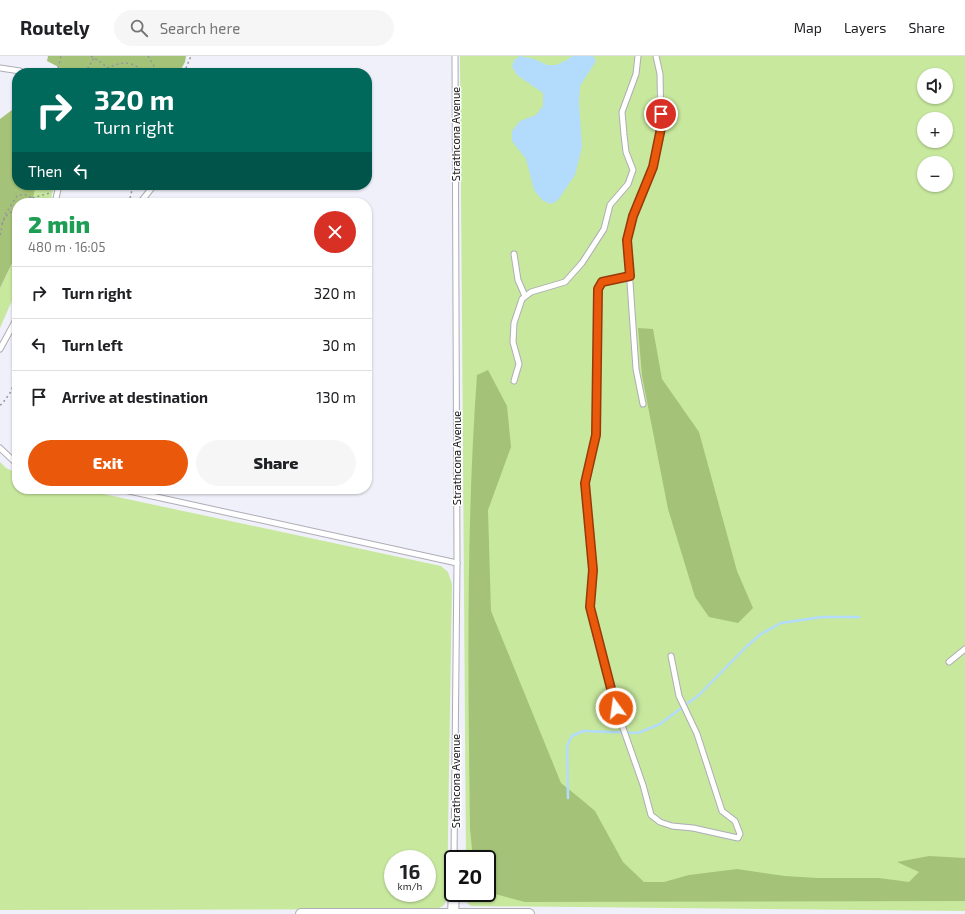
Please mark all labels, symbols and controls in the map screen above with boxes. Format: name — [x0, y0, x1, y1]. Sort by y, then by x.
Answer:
search box — [114, 10, 394, 46]
text: Routely — [20, 16, 90, 39]
icon: search — [128, 17, 150, 39]
text: Search here — [160, 19, 240, 37]
text: Map — [794, 19, 822, 36]
text: Layers — [844, 19, 886, 36]
text: Share — [908, 19, 945, 36]
map controls — [917, 68, 953, 192]
button: sound — [917, 68, 953, 104]
text: 320 m — [94, 82, 175, 116]
icon: right — [28, 84, 80, 136]
street label: Strathcona Avenue — [449, 87, 462, 181]
pin — [644, 97, 678, 131]
icon: arrive — [650, 103, 672, 125]
button: + — [917, 112, 953, 148]
text: Turn right — [94, 116, 174, 138]
button: − — [917, 156, 953, 192]
icon: left — [70, 160, 92, 182]
text: Then — [28, 162, 62, 180]
text: 2 min — [28, 209, 90, 238]
button: close — [314, 211, 356, 253]
text: 480 m · 16:05 — [28, 239, 105, 255]
icon: right — [28, 282, 50, 304]
text: Turn right — [62, 284, 132, 302]
text: 320 m — [314, 284, 356, 302]
icon: left — [28, 334, 50, 356]
text: Turn left — [62, 336, 123, 354]
text: 30 m — [322, 336, 356, 354]
icon: arrive — [28, 386, 50, 408]
text: Arrive at destination — [62, 388, 208, 406]
text: 130 m — [316, 388, 356, 406]
street label: Strathcona Avenue — [450, 411, 463, 505]
button: Exit — [28, 440, 188, 486]
button: Share — [196, 440, 356, 486]
position arrow — [595, 687, 637, 729]
street label: Strathcona Avenue — [449, 734, 462, 828]
speed limit sign: 20 — [444, 850, 496, 902]
text: 16 — [400, 859, 420, 883]
text: km/h — [398, 880, 422, 892]

